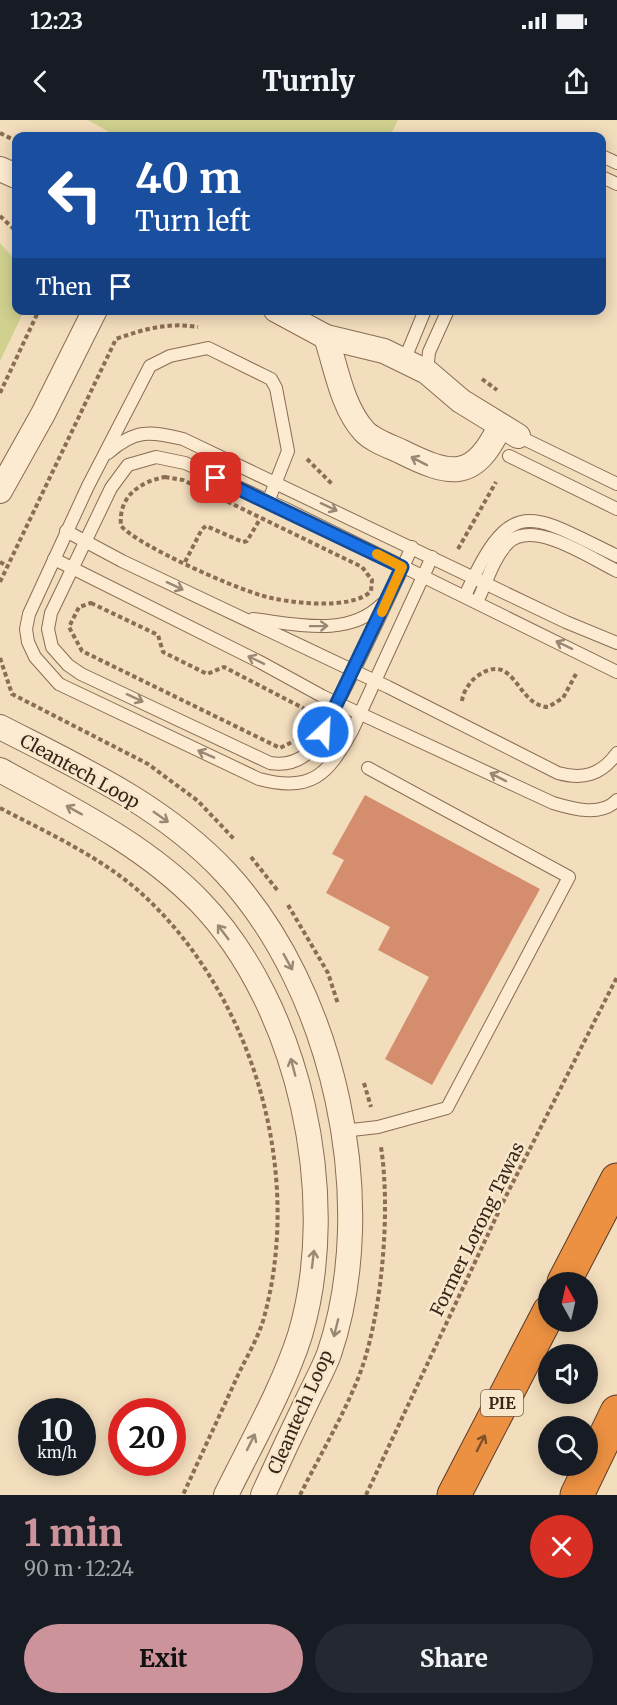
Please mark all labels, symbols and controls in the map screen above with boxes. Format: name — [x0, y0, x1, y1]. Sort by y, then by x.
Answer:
text: 12:23 — [30, 7, 83, 35]
text: Turnly — [262, 64, 355, 98]
icon: back — [24, 65, 57, 98]
icon: share — [560, 65, 593, 98]
text: 40 m — [135, 152, 241, 204]
icon: left — [36, 156, 114, 234]
text: Turn left — [135, 204, 250, 238]
icon: arrive — [104, 270, 137, 303]
text: Then — [36, 273, 92, 301]
pin — [190, 452, 241, 503]
one-way arrow — [410, 454, 428, 466]
icon: arrive — [199, 461, 232, 494]
one-way arrow — [320, 502, 338, 514]
one-way arrow — [165, 581, 183, 593]
one-way arrow — [308, 620, 328, 632]
one-way arrow — [556, 639, 574, 651]
one-way arrow — [247, 654, 265, 666]
one-way arrow — [125, 692, 143, 704]
position arrow — [291, 700, 355, 764]
street label: Cleantech Loop — [16, 729, 144, 813]
one-way arrow — [197, 748, 215, 760]
one-way arrow — [490, 771, 507, 783]
one-way arrow — [65, 804, 83, 815]
one-way arrow — [152, 811, 168, 823]
one-way arrow — [217, 925, 230, 941]
one-way arrow — [282, 953, 294, 970]
one-way arrow — [287, 1057, 298, 1076]
street label: Former Lorong Tawas — [425, 1138, 529, 1320]
one-way arrow — [308, 1250, 319, 1269]
north arrow — [538, 1272, 598, 1332]
map controls — [538, 1272, 598, 1476]
one-way arrow — [329, 1318, 341, 1337]
button: sound — [538, 1344, 598, 1404]
street label: Cleantech Loop — [262, 1346, 338, 1478]
road number: PIE — [481, 1390, 523, 1416]
speed limit sign: 20 — [108, 1398, 186, 1476]
text: 10 — [41, 1411, 73, 1449]
button: search — [538, 1416, 598, 1476]
one-way arrow — [246, 1434, 258, 1452]
one-way arrow — [475, 1435, 487, 1452]
text: km/h — [37, 1443, 77, 1462]
text: 1 min — [24, 1511, 123, 1556]
button: close — [530, 1515, 593, 1578]
text: 90 m · 12:24 — [24, 1556, 134, 1581]
button: Exit — [24, 1624, 303, 1693]
button: Share — [315, 1624, 593, 1693]

